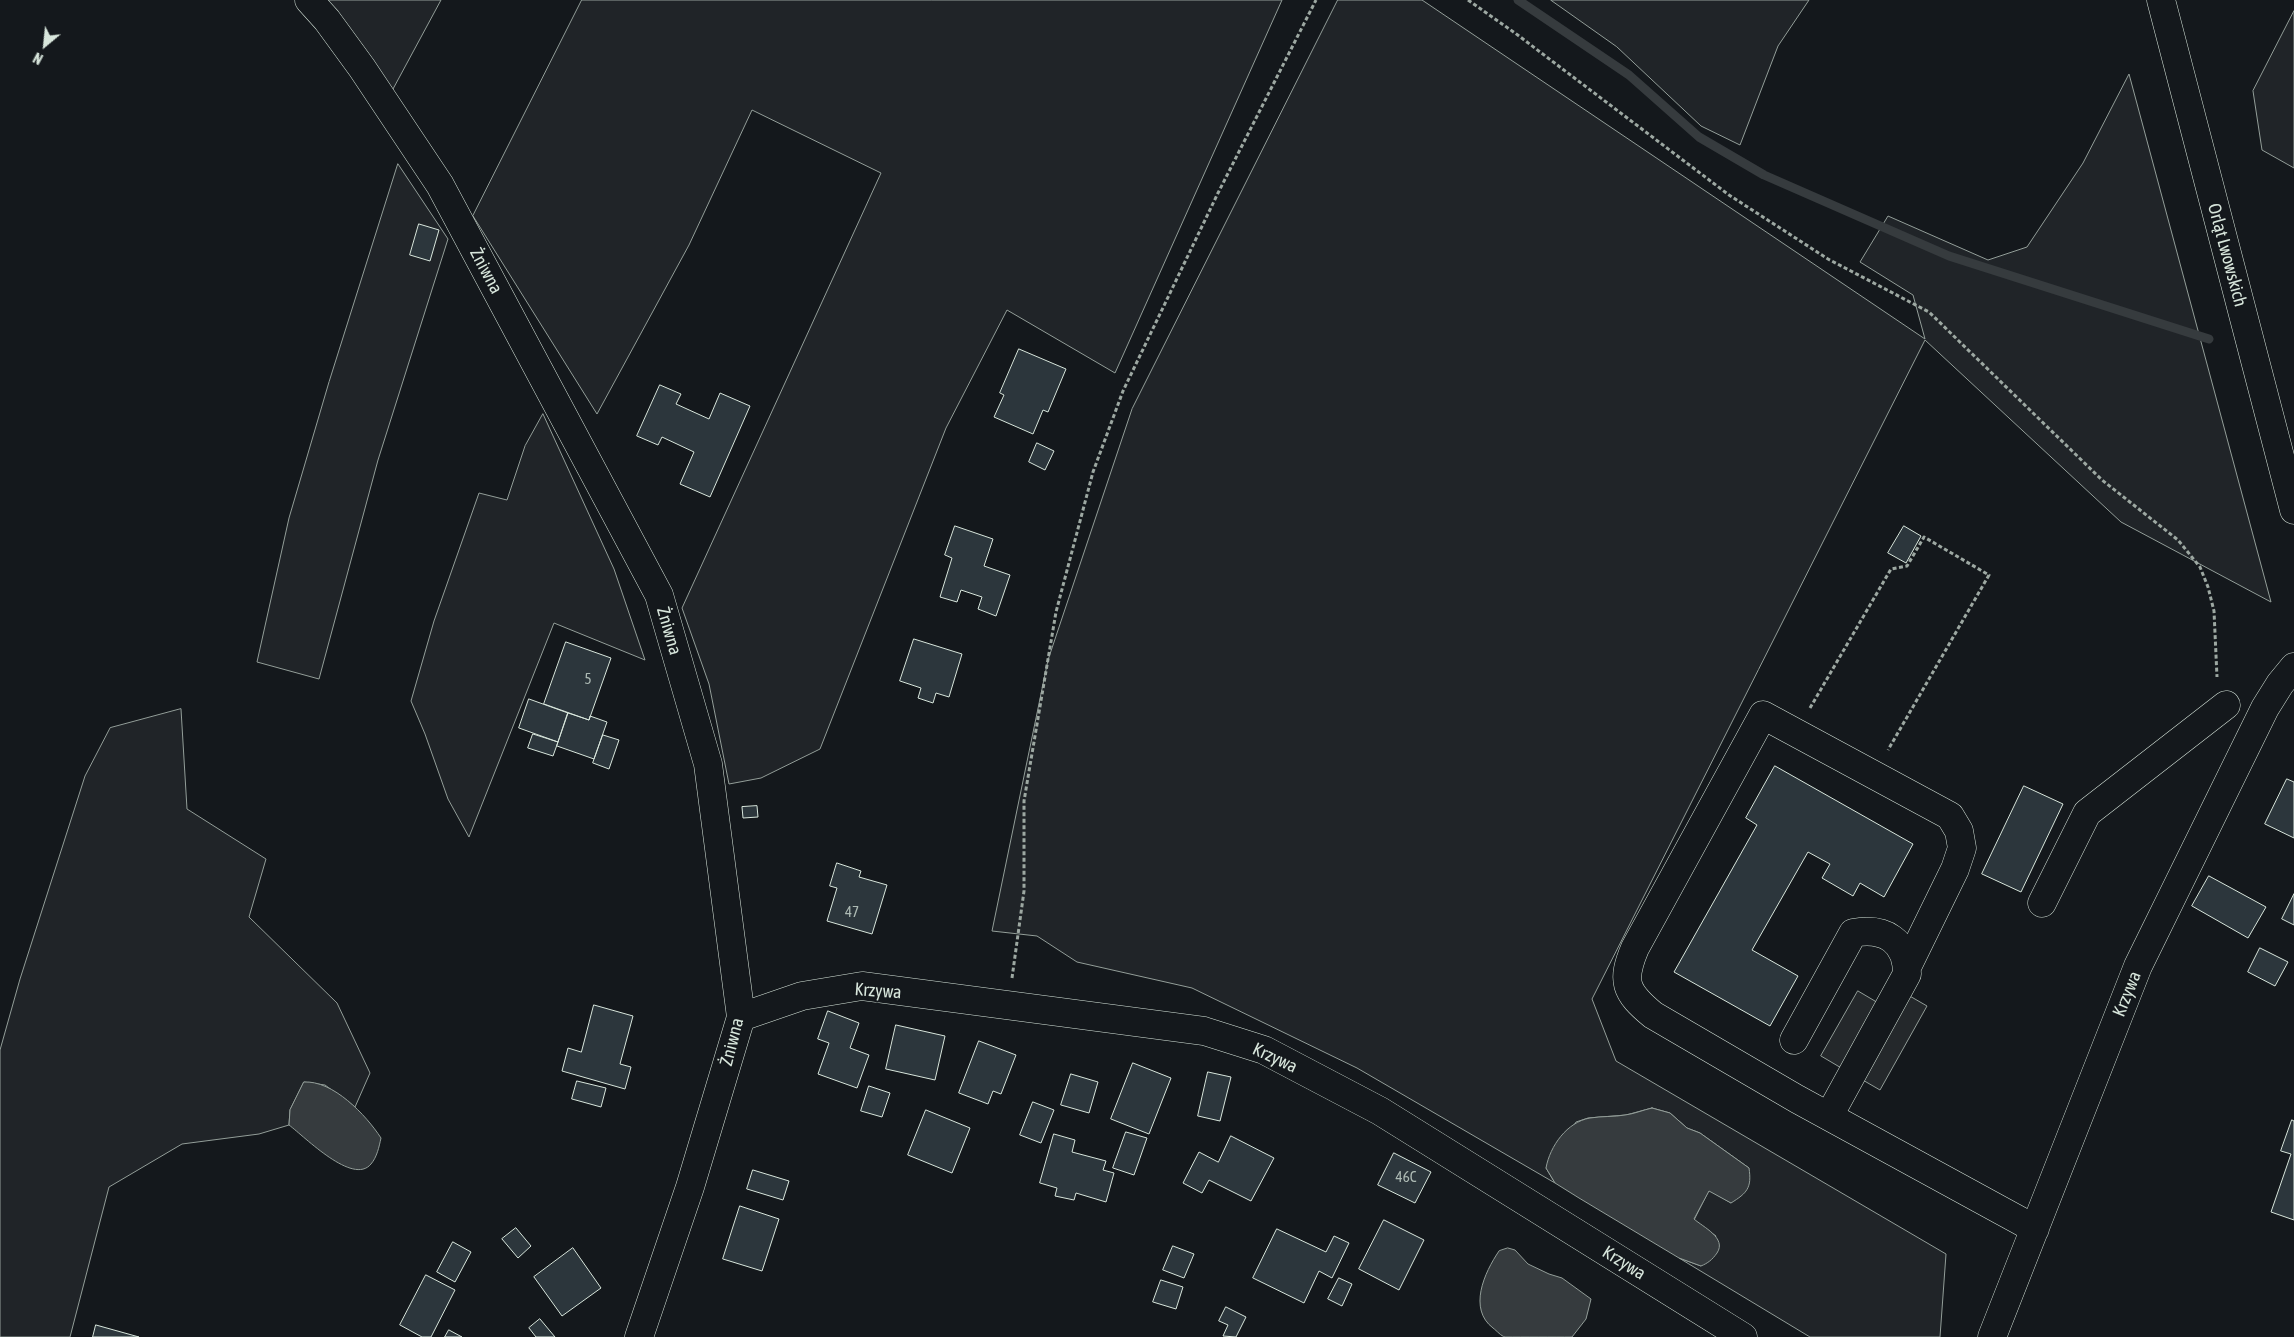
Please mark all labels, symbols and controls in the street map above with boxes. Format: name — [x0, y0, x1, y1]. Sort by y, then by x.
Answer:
north arrow — [20, 20, 70, 70]
text: N — [31, 49, 45, 67]
street label: Orląt Lwowskich — [2203, 201, 2251, 309]
street label: Żniwna — [465, 244, 507, 298]
street label: Żniwna — [652, 605, 686, 657]
house number: 5 — [584, 670, 592, 688]
house number: 47 — [845, 903, 859, 921]
street label: Krzywa — [2108, 968, 2146, 1020]
street label: Krzywa — [854, 979, 902, 1003]
street label: Żniwna — [716, 1016, 748, 1068]
street label: Krzywa — [1249, 1038, 1301, 1078]
house number: 46C — [1396, 1168, 1416, 1186]
street label: Krzywa — [1598, 1241, 1650, 1285]

